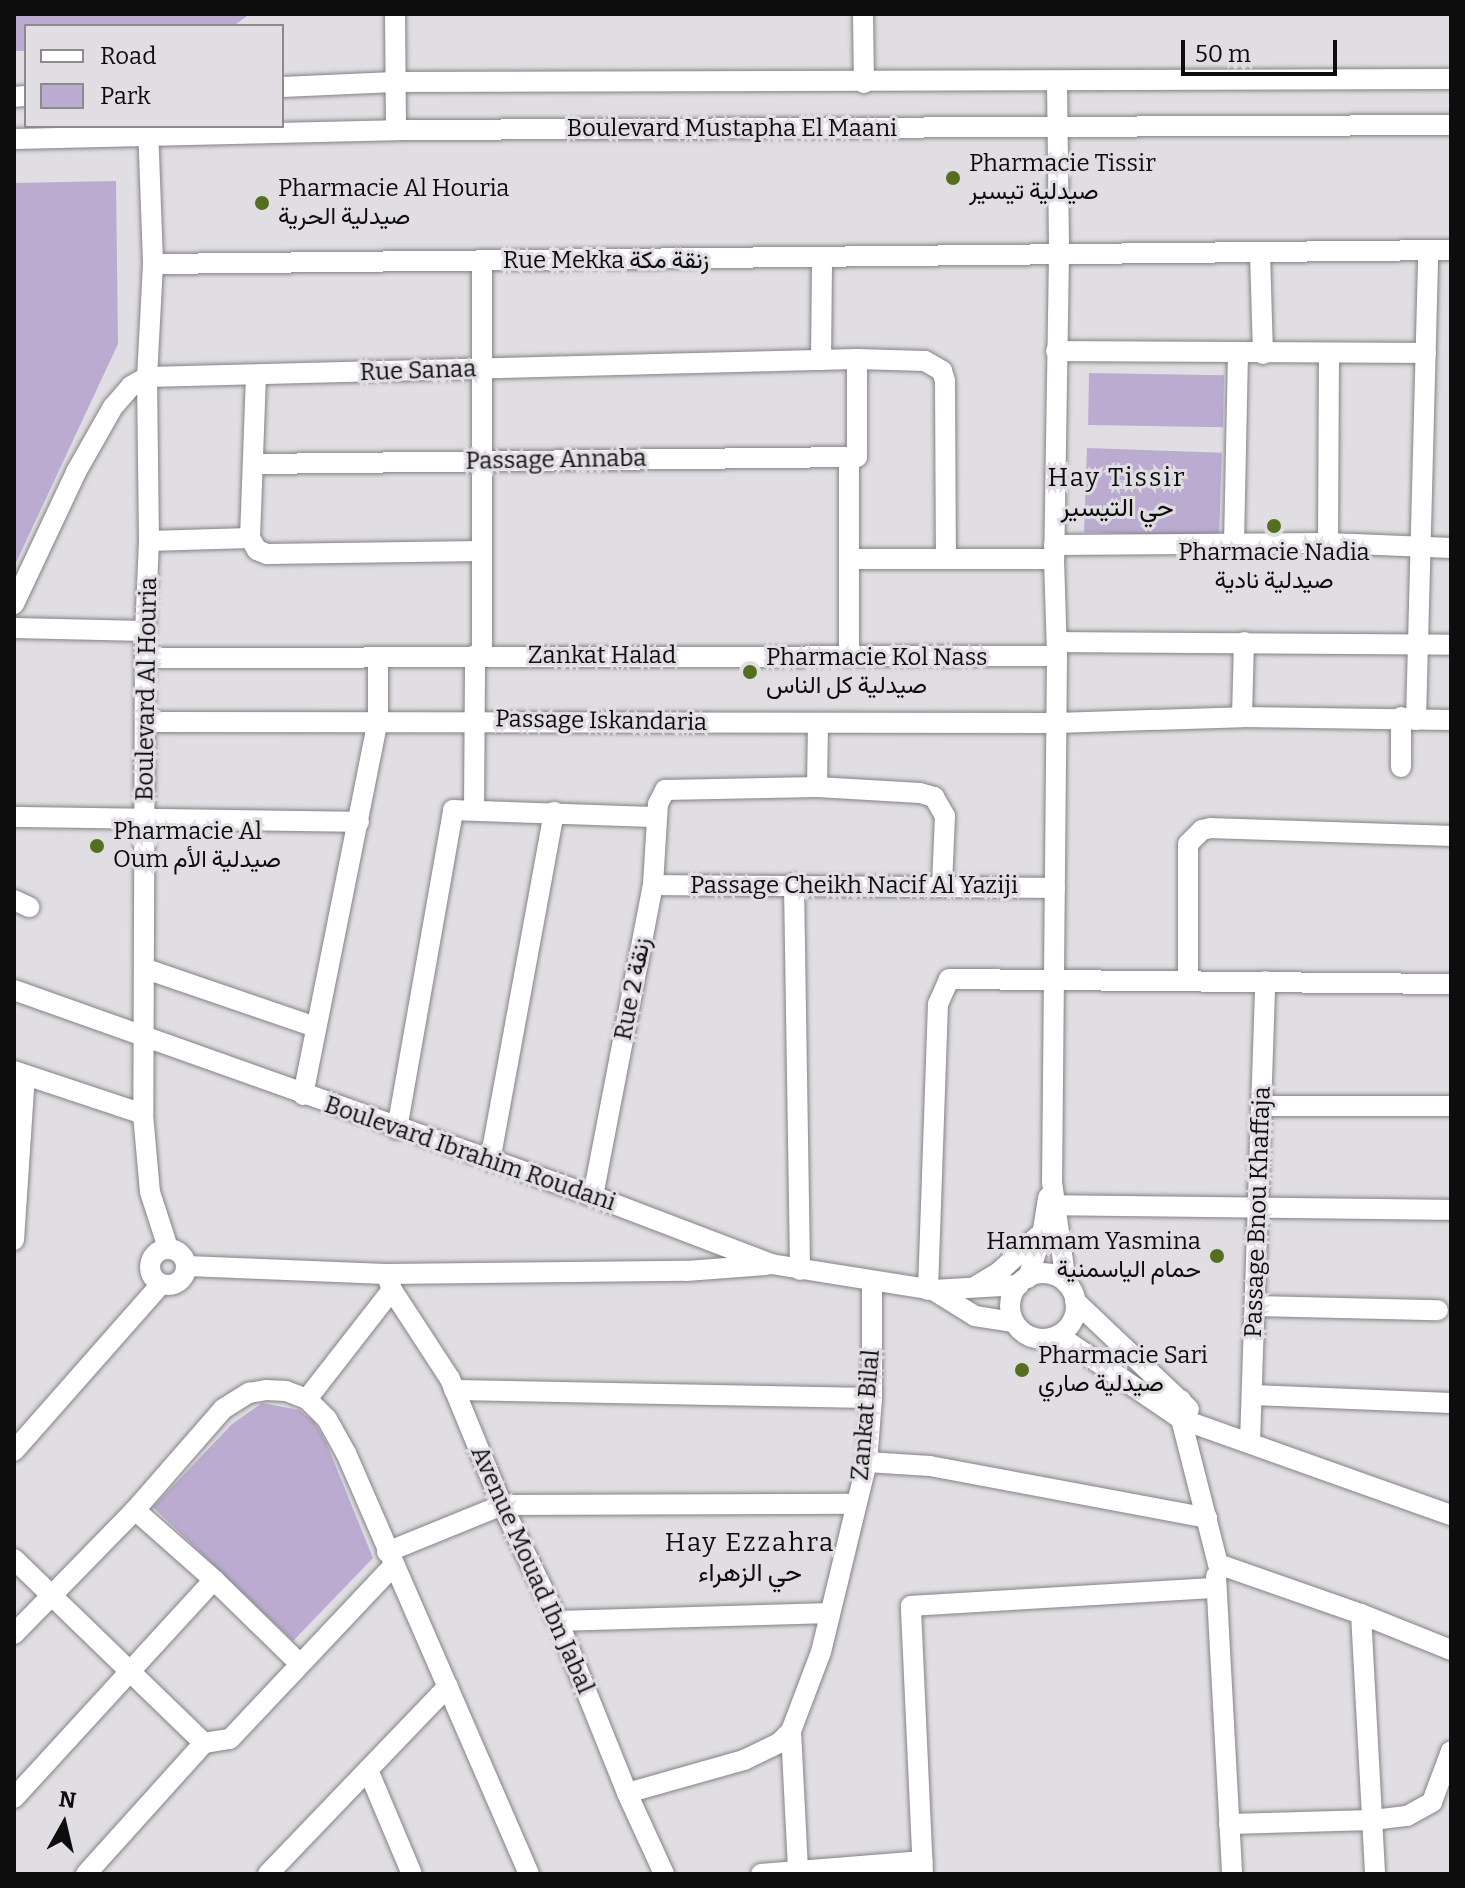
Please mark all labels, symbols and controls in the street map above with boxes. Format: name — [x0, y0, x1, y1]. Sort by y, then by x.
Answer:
legend — [24, 24, 284, 128]
scale bar — [1185, 24, 1341, 74]
text: 50 m — [1195, 40, 1251, 68]
text: Road — [100, 42, 156, 70]
text: Park — [100, 82, 151, 110]
street label: Boulevard Mustapha El Maani — [567, 115, 897, 143]
place label: Pharmacie Tissir صيدلية تيسير — [969, 150, 1156, 206]
marker: Pharmacie Tissir صيدلية تيسير — [944, 169, 962, 187]
place label: Pharmacie Al Houria صيدلية الحرية — [278, 175, 509, 231]
marker: Pharmacie Al Houria صيدلية الحرية — [253, 194, 271, 212]
street label: Rue Mekka زنقة مكة — [503, 247, 709, 275]
street label: Rue Sanaa — [359, 355, 477, 387]
street label: Passage Annaba — [465, 444, 647, 476]
district label: Hay Tissir حي التيسير — [1047, 462, 1187, 524]
marker: Pharmacie Nadia صيدلية نادية — [1265, 517, 1283, 535]
place label: Pharmacie Nadia صيدلية نادية — [1178, 539, 1370, 595]
street label: Boulevard Al Houria — [131, 577, 163, 801]
street label: Zankat Halad — [528, 642, 676, 670]
place label: Pharmacie Kol Nass صيدلية كل الناس — [766, 644, 988, 700]
marker: Pharmacie Kol Nass صيدلية كل الناس — [741, 663, 759, 681]
street label: Passage Iskandaria — [495, 705, 707, 737]
place label: Pharmacie Al Oum صيدلية الأم — [113, 818, 281, 874]
marker: Pharmacie Al Oum صيدلية الأم — [88, 837, 106, 855]
street label: Passage Cheikh Nacif Al Yaziji — [690, 872, 1018, 900]
street label: Rue 2 زنقة — [609, 935, 657, 1043]
street label: Passage Bnou Khaffaja — [1239, 1086, 1277, 1338]
street label: Boulevard Ibrahim Roudani — [321, 1091, 619, 1217]
place label: Hammam Yasmina حمام الياسمنية — [986, 1228, 1201, 1284]
marker: Hammam Yasmina حمام الياسمنية — [1208, 1247, 1226, 1265]
place label: Pharmacie Sari صيدلية صاري — [1038, 1342, 1208, 1398]
street label: Zankat Bilal — [846, 1348, 886, 1482]
marker: Pharmacie Sari صيدلية صاري — [1013, 1361, 1031, 1379]
street label: Avenue Mouad Ibn Jabal — [464, 1442, 600, 1698]
district label: Hay Ezzahra حي الزهراء — [665, 1527, 835, 1588]
north arrow — [24, 1784, 104, 1864]
text: N — [57, 1785, 78, 1814]

